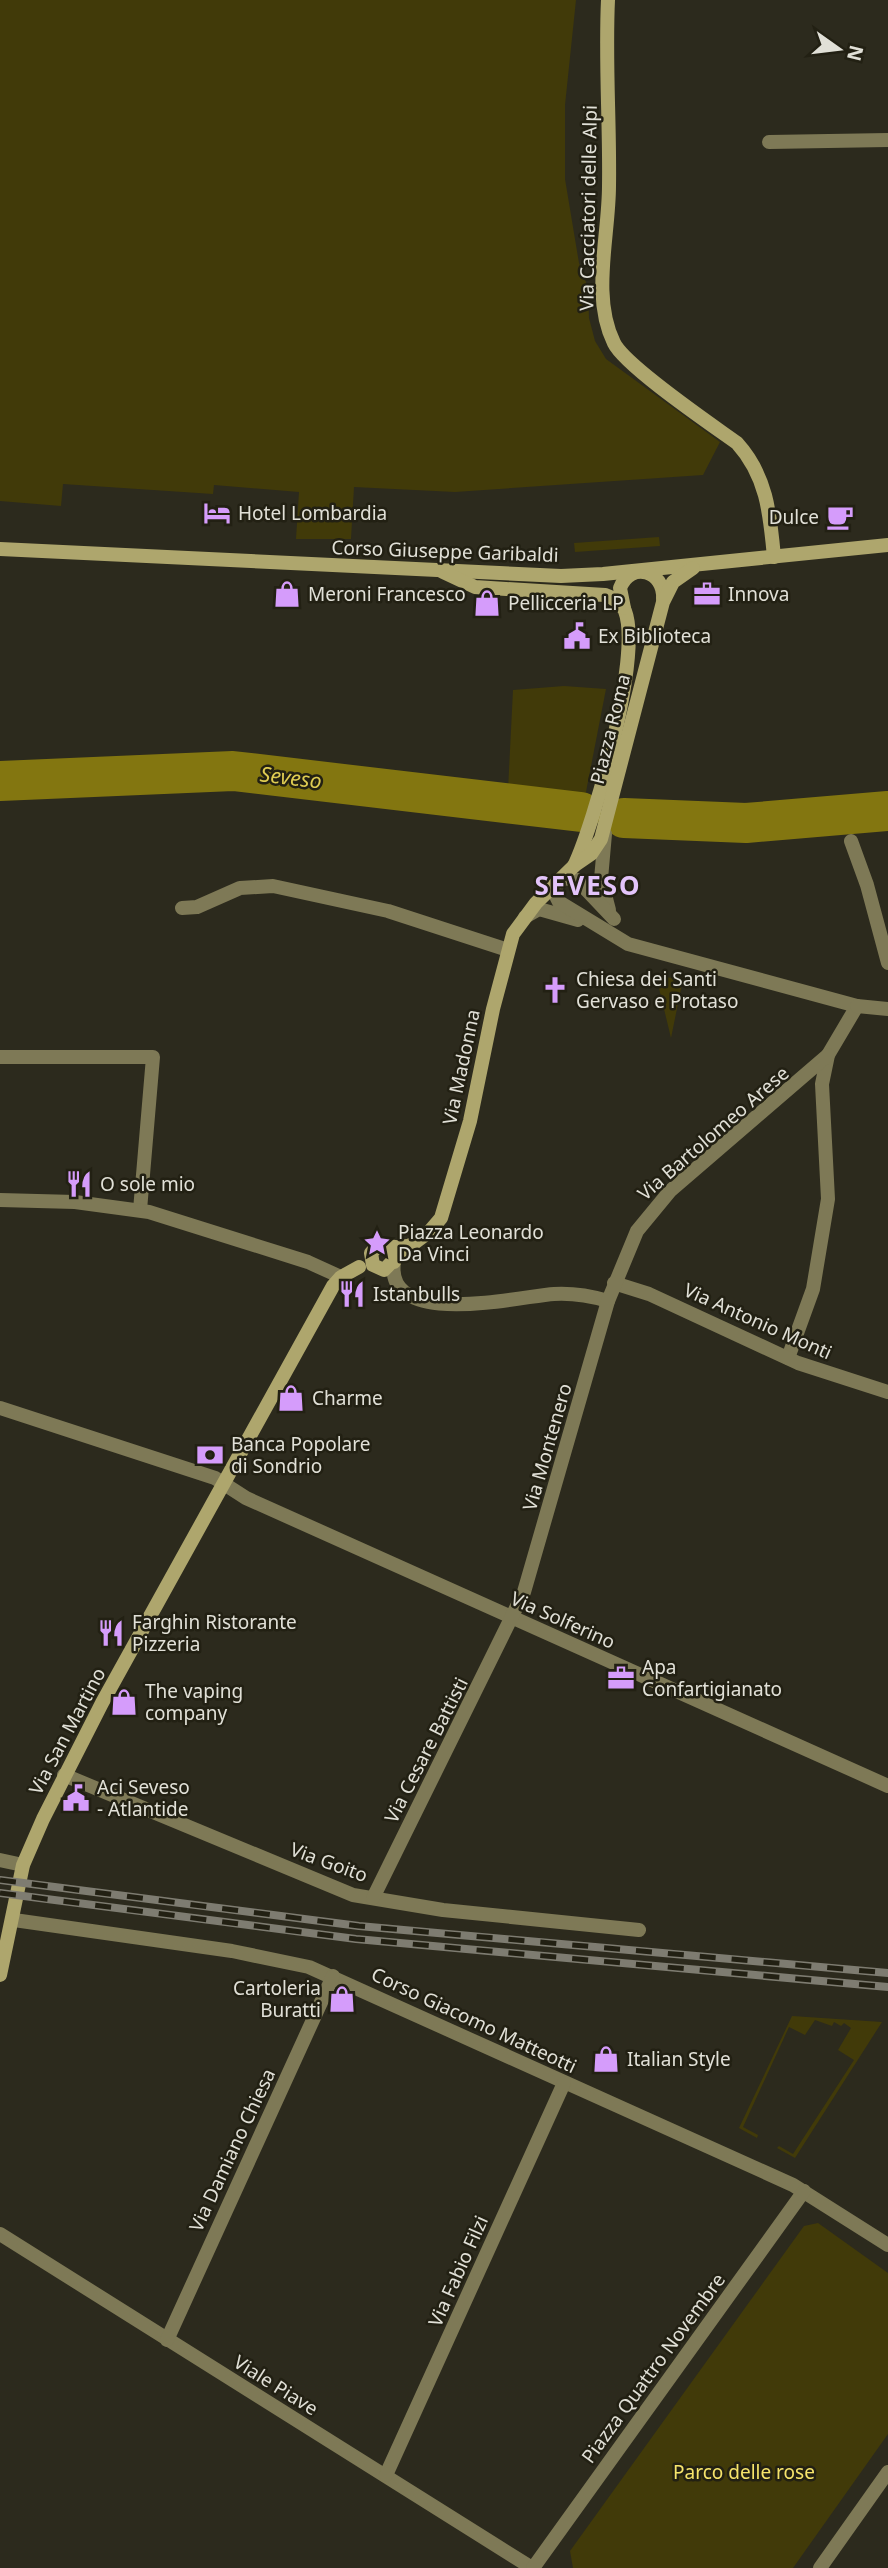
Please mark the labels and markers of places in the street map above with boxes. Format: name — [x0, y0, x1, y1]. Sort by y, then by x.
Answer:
hotel icon: Hotel Lombardia — [202, 498, 232, 528]
place label: Hotel Lombardia — [238, 500, 387, 526]
cafe icon: Dulce — [825, 502, 855, 532]
place label: Dulce — [769, 504, 819, 530]
shop icon: Meroni Francesco — [272, 579, 302, 609]
office icon: Innova — [692, 579, 722, 609]
place label: Meroni Francesco — [308, 581, 466, 607]
place label: Innova — [728, 581, 789, 607]
shop icon: Pellicceria LP — [472, 588, 502, 618]
place label: Pellicceria LP — [508, 590, 624, 616]
public building icon: Ex Biblioteca — [562, 621, 592, 651]
place label: Ex Biblioteca — [598, 623, 711, 649]
place label: Chiesa dei Santi Gervaso e Protaso — [576, 966, 738, 1014]
church icon: Chiesa dei Santi Gervaso e Protaso — [540, 975, 570, 1005]
restaurant icon: O sole mio — [64, 1169, 94, 1199]
place label: O sole mio — [100, 1171, 195, 1197]
place label: Piazza Leonardo Da Vinci — [398, 1219, 544, 1267]
place icon: Piazza Leonardo Da Vinci — [362, 1228, 392, 1258]
restaurant icon: Istanbulls — [337, 1279, 367, 1309]
place label: Istanbulls — [373, 1281, 460, 1307]
shop icon: Charme — [276, 1383, 306, 1413]
place label: Charme — [312, 1385, 383, 1411]
place label: Banca Popolare di Sondrio — [231, 1431, 370, 1479]
bank icon: Banca Popolare di Sondrio — [195, 1440, 225, 1470]
place label: Farghin Ristorante Pizzeria — [132, 1609, 297, 1657]
restaurant icon: Farghin Ristorante Pizzeria — [96, 1618, 126, 1648]
place label: Apa Confartigianato — [642, 1654, 782, 1702]
office icon: Apa Confartigianato — [606, 1663, 636, 1693]
place label: The vaping company — [145, 1678, 243, 1726]
shop icon: The vaping company — [109, 1687, 139, 1717]
place label: Aci Seveso - Atlantide — [97, 1774, 190, 1822]
public building icon: Aci Seveso - Atlantide — [61, 1783, 91, 1813]
place label: Cartoleria Buratti — [233, 1975, 321, 2023]
shop icon: Cartoleria Buratti — [327, 1984, 357, 2014]
shop icon: Italian Style — [591, 2044, 621, 2074]
place label: Italian Style — [627, 2046, 731, 2072]

